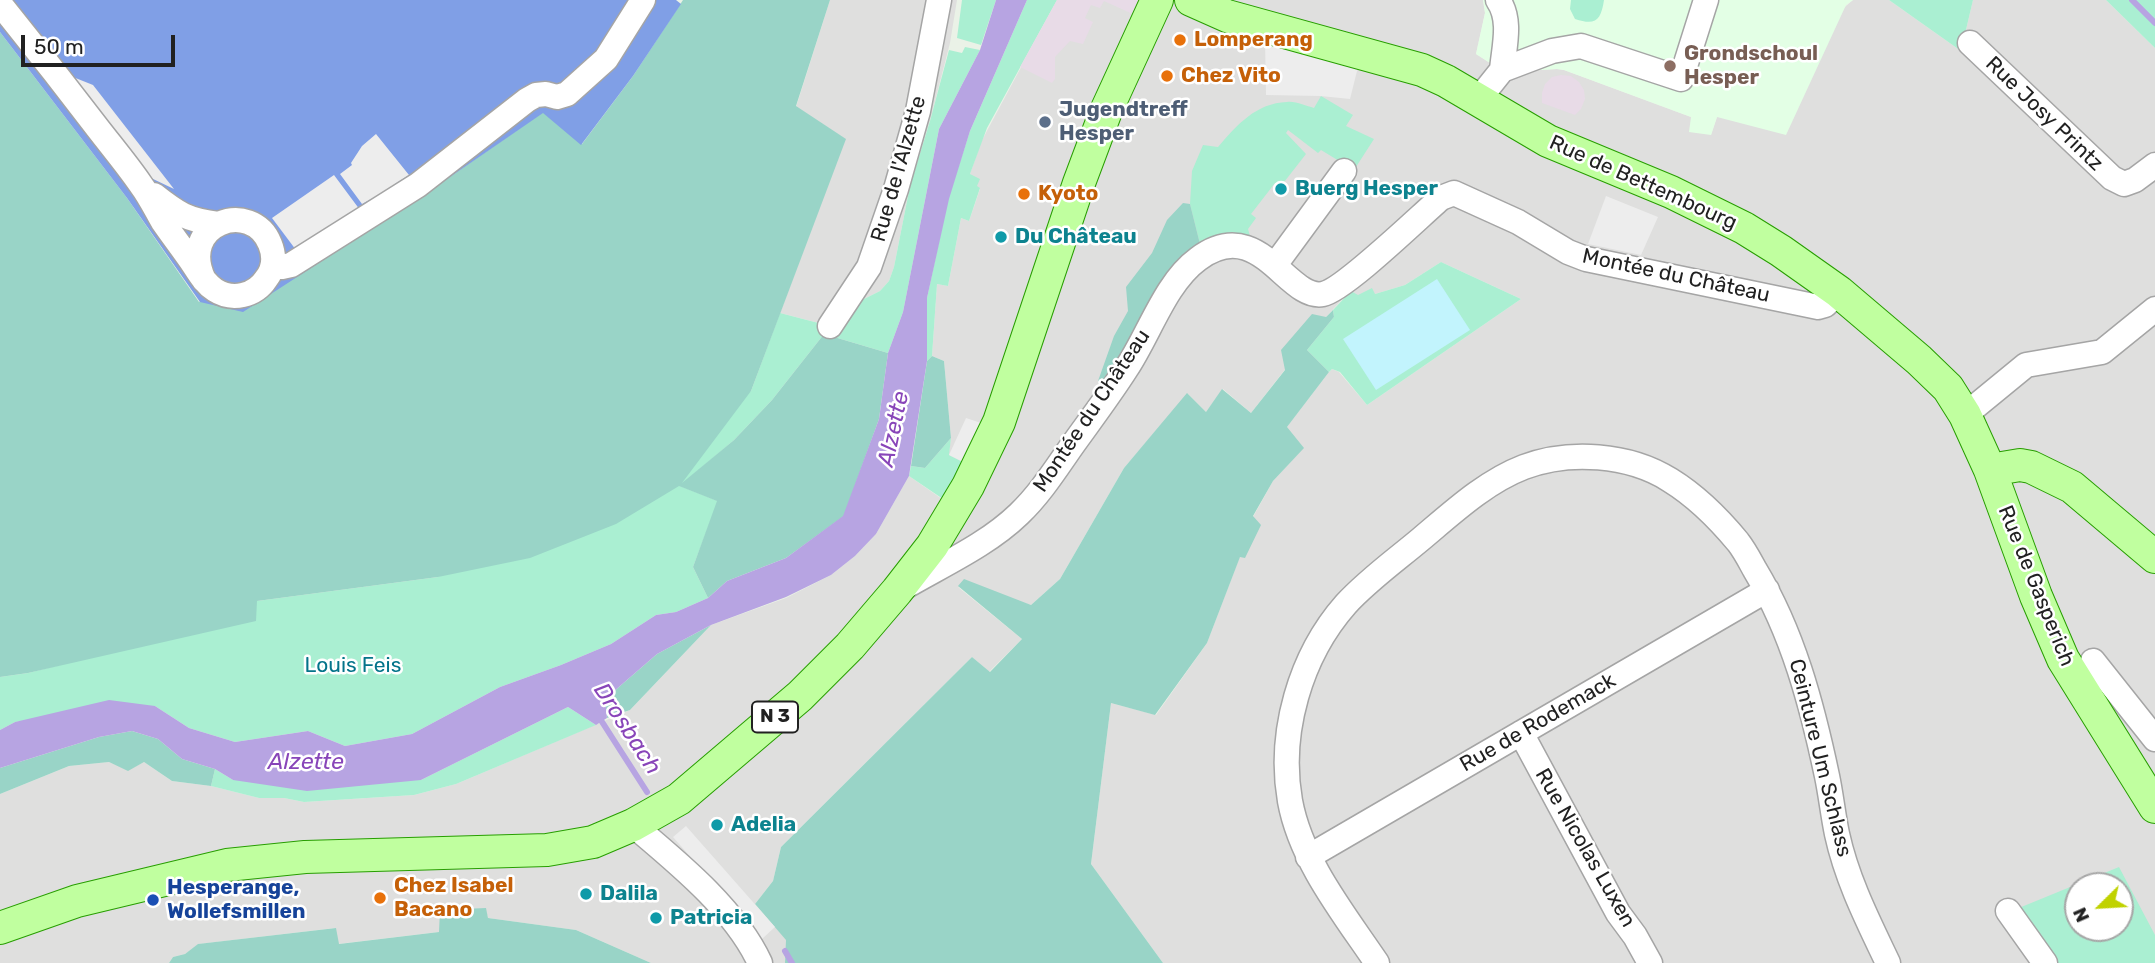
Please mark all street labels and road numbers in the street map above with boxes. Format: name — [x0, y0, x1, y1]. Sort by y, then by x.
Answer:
street label: Rue Josy Printz — [1980, 52, 2108, 176]
street label: Rue de l'Alzette — [866, 93, 932, 245]
street label: Rue de Bettembourg — [1545, 130, 1741, 236]
street label: Montée du Château — [1580, 244, 1772, 308]
street label: Montée du Château — [1028, 325, 1156, 497]
street label: Rue de Gasperich — [1992, 502, 2080, 670]
street label: Ceinture Um Schlass — [1783, 656, 1857, 860]
street label: Rue de Rodemack — [1456, 668, 1620, 778]
road number: N 3 — [752, 702, 798, 732]
street label: Rue Nicolas Luxen — [1529, 764, 1641, 932]

